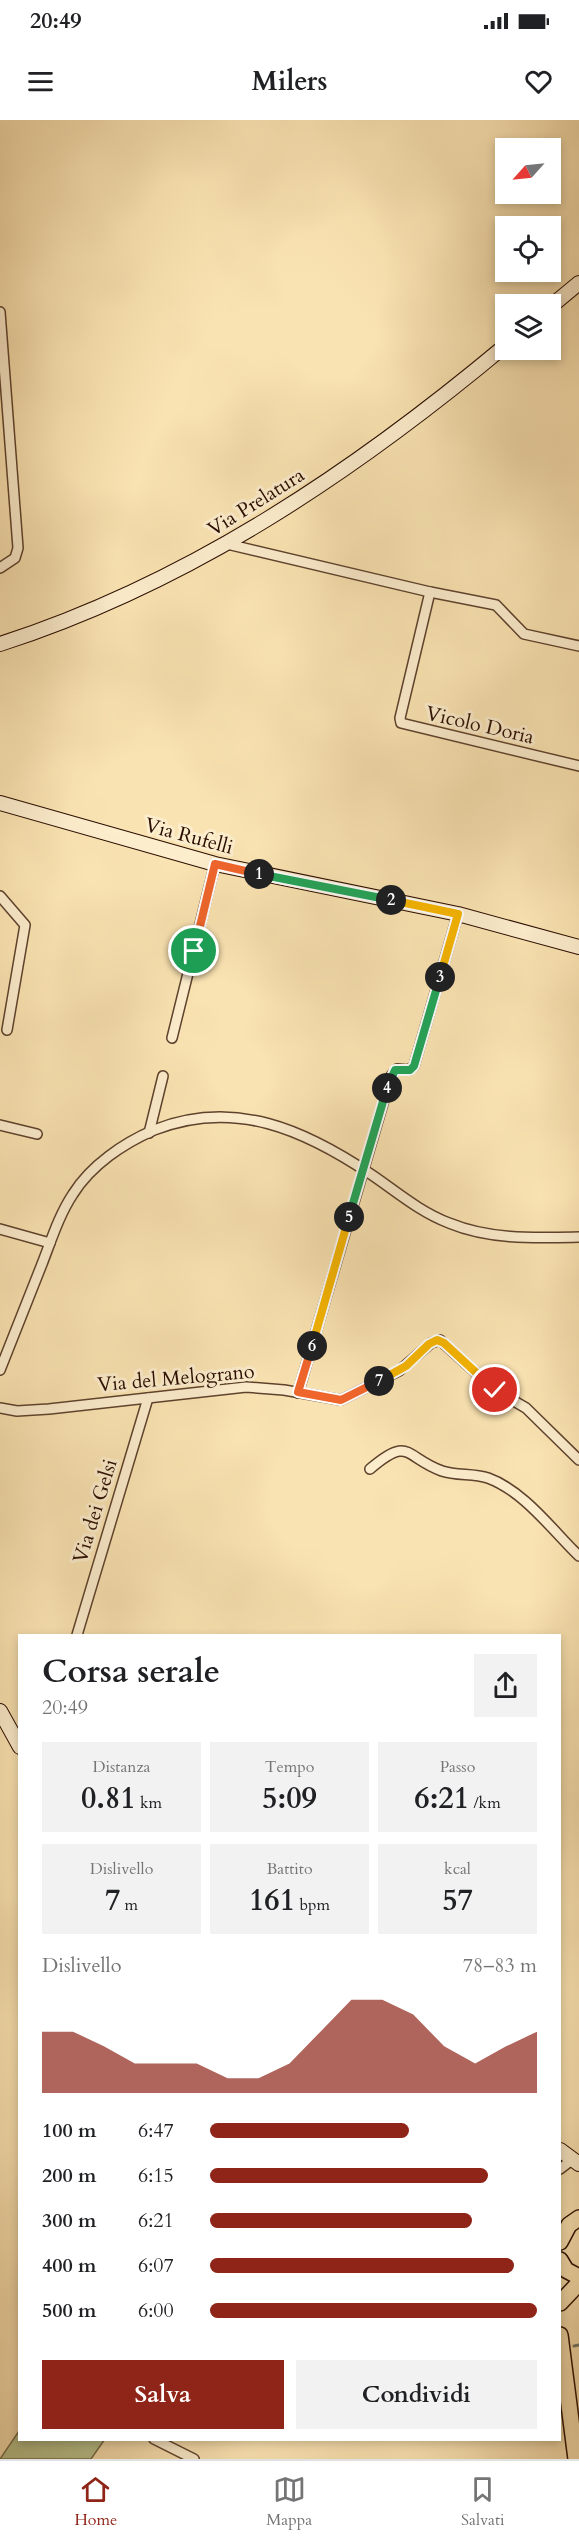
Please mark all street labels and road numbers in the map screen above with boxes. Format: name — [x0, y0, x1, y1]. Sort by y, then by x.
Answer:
street label: Via Prelatura — [202, 461, 310, 542]
street label: Vicolo Doria — [423, 699, 537, 751]
street label: Via Rufelli — [142, 811, 236, 861]
street label: Via del Melograno — [96, 1358, 256, 1398]
street label: Via dei Gelsi — [66, 1455, 124, 1566]

